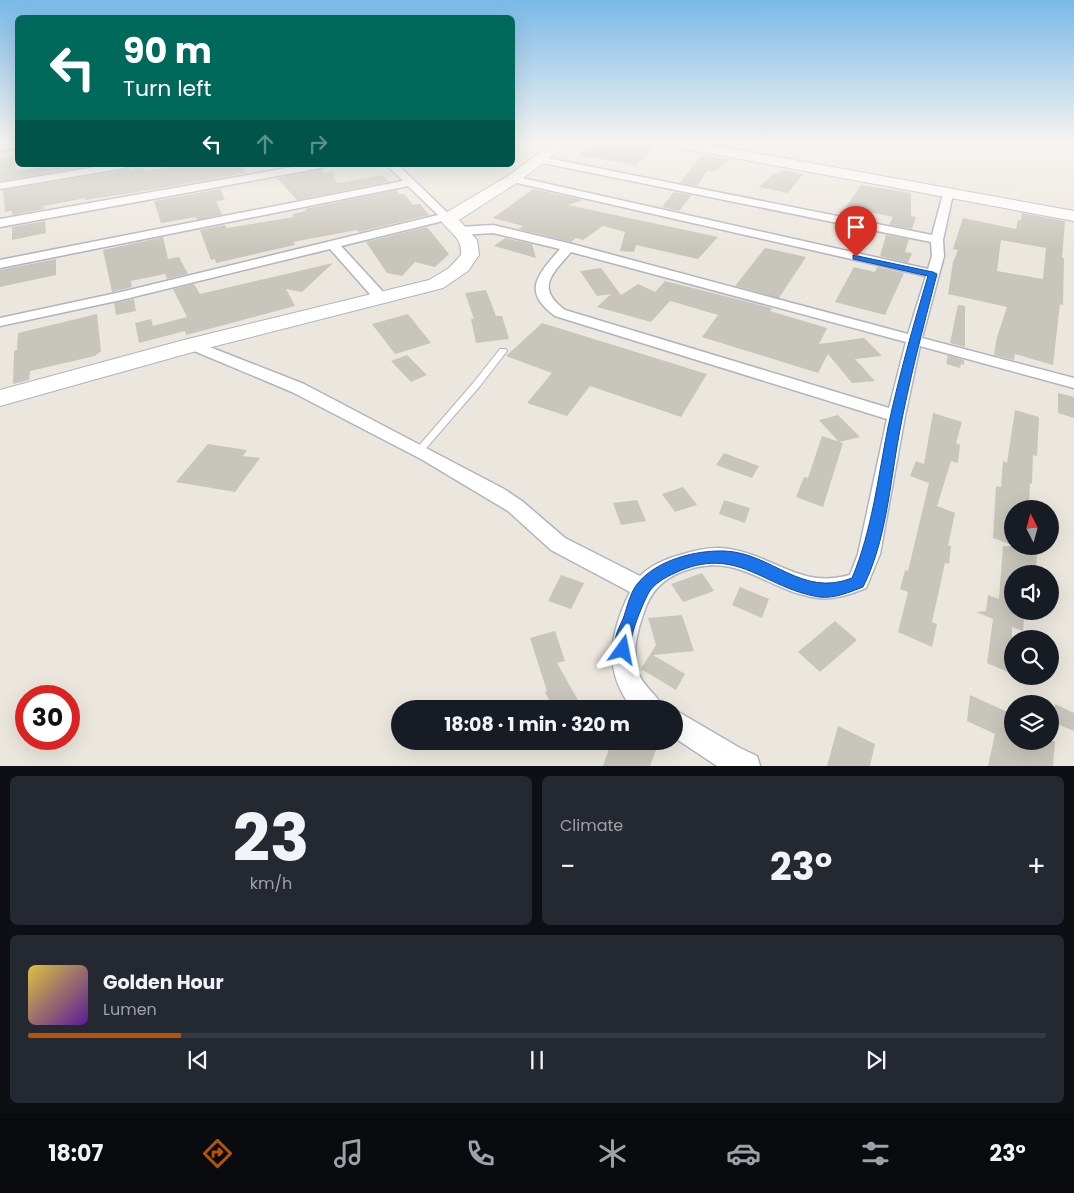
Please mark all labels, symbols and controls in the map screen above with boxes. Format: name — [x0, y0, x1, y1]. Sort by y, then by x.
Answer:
text: 90 m — [123, 26, 212, 75]
icon: left — [40, 35, 105, 100]
text: Turn left — [123, 73, 211, 104]
icon: left — [198, 130, 226, 158]
icon: ahead — [251, 130, 279, 158]
icon: right — [304, 130, 332, 158]
pin — [835, 206, 877, 257]
icon: arrive — [842, 213, 870, 241]
north arrow — [1004, 500, 1059, 555]
map controls — [1004, 500, 1059, 750]
button: sound — [1004, 565, 1059, 620]
position arrow — [596, 623, 648, 675]
button: search — [1004, 630, 1059, 685]
speed limit sign: 30 — [15, 685, 80, 750]
button: layers — [1004, 695, 1059, 750]
text: 18:08 · 1 min · 320 m — [444, 711, 630, 738]
text: 23 — [233, 793, 309, 884]
text: Climate — [560, 814, 623, 837]
text: 23° — [770, 840, 832, 893]
text: − — [560, 847, 575, 886]
text: + — [1027, 847, 1046, 886]
text: km/h — [250, 872, 292, 895]
text: Golden Hour — [103, 969, 224, 996]
text: Lumen — [103, 998, 157, 1021]
icon: previous — [184, 1046, 212, 1074]
icon: pause — [523, 1046, 551, 1074]
icon: next — [862, 1046, 890, 1074]
icon: directions — [200, 1136, 235, 1171]
icon: music — [331, 1136, 366, 1171]
icon: phone — [463, 1136, 498, 1171]
icon: climate — [595, 1136, 630, 1171]
icon: car — [726, 1136, 761, 1171]
icon: filters — [858, 1136, 893, 1171]
text: 18:07 — [48, 1138, 103, 1169]
text: 23° — [990, 1138, 1026, 1169]

